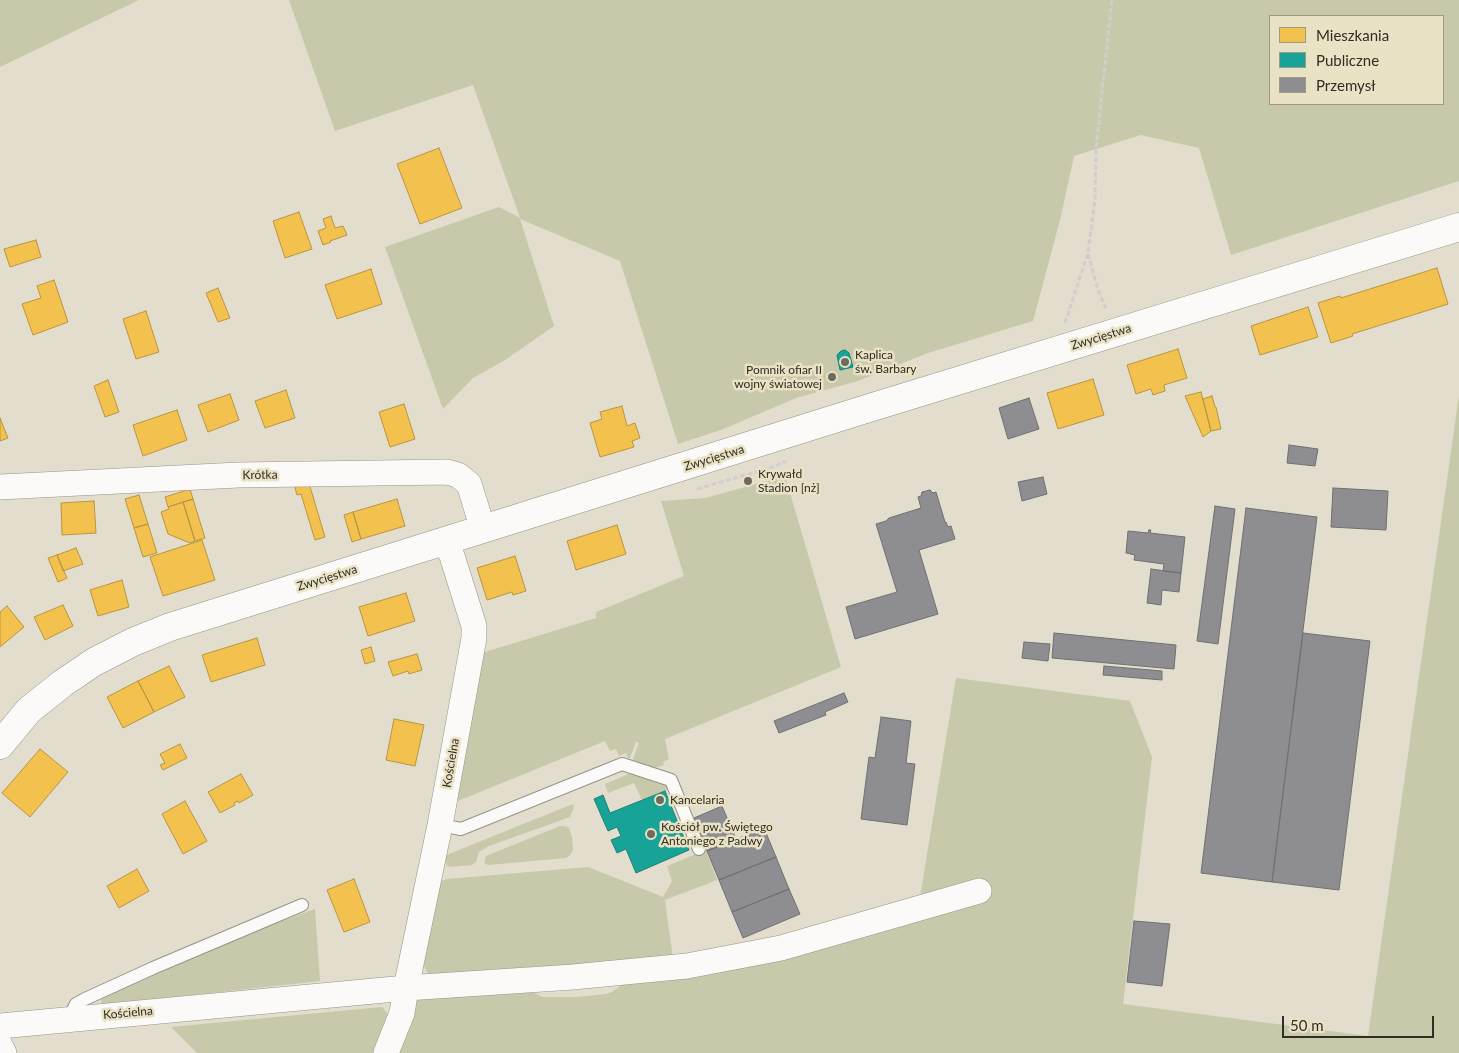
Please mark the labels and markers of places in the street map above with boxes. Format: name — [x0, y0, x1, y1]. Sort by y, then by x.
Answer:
place label: Kaplica św. Barbary — [855, 348, 916, 376]
marker: Kaplica św. Barbary — [839, 356, 851, 368]
place label: Pomnik ofiar II wojny światowej — [734, 363, 822, 391]
marker: Pomnik ofiar II wojny światowej — [826, 371, 838, 383]
place label: Krywałd Stadion [nż] — [758, 467, 820, 495]
marker: Krywałd Stadion [nż] — [742, 475, 754, 487]
place label: Kancelaria — [670, 793, 725, 807]
marker: Kancelaria — [654, 794, 666, 806]
place label: Kościół pw. Świętego Antoniego z Padwy — [661, 820, 773, 848]
marker: Kościół pw. Świętego Antoniego z Padwy — [645, 828, 657, 840]

